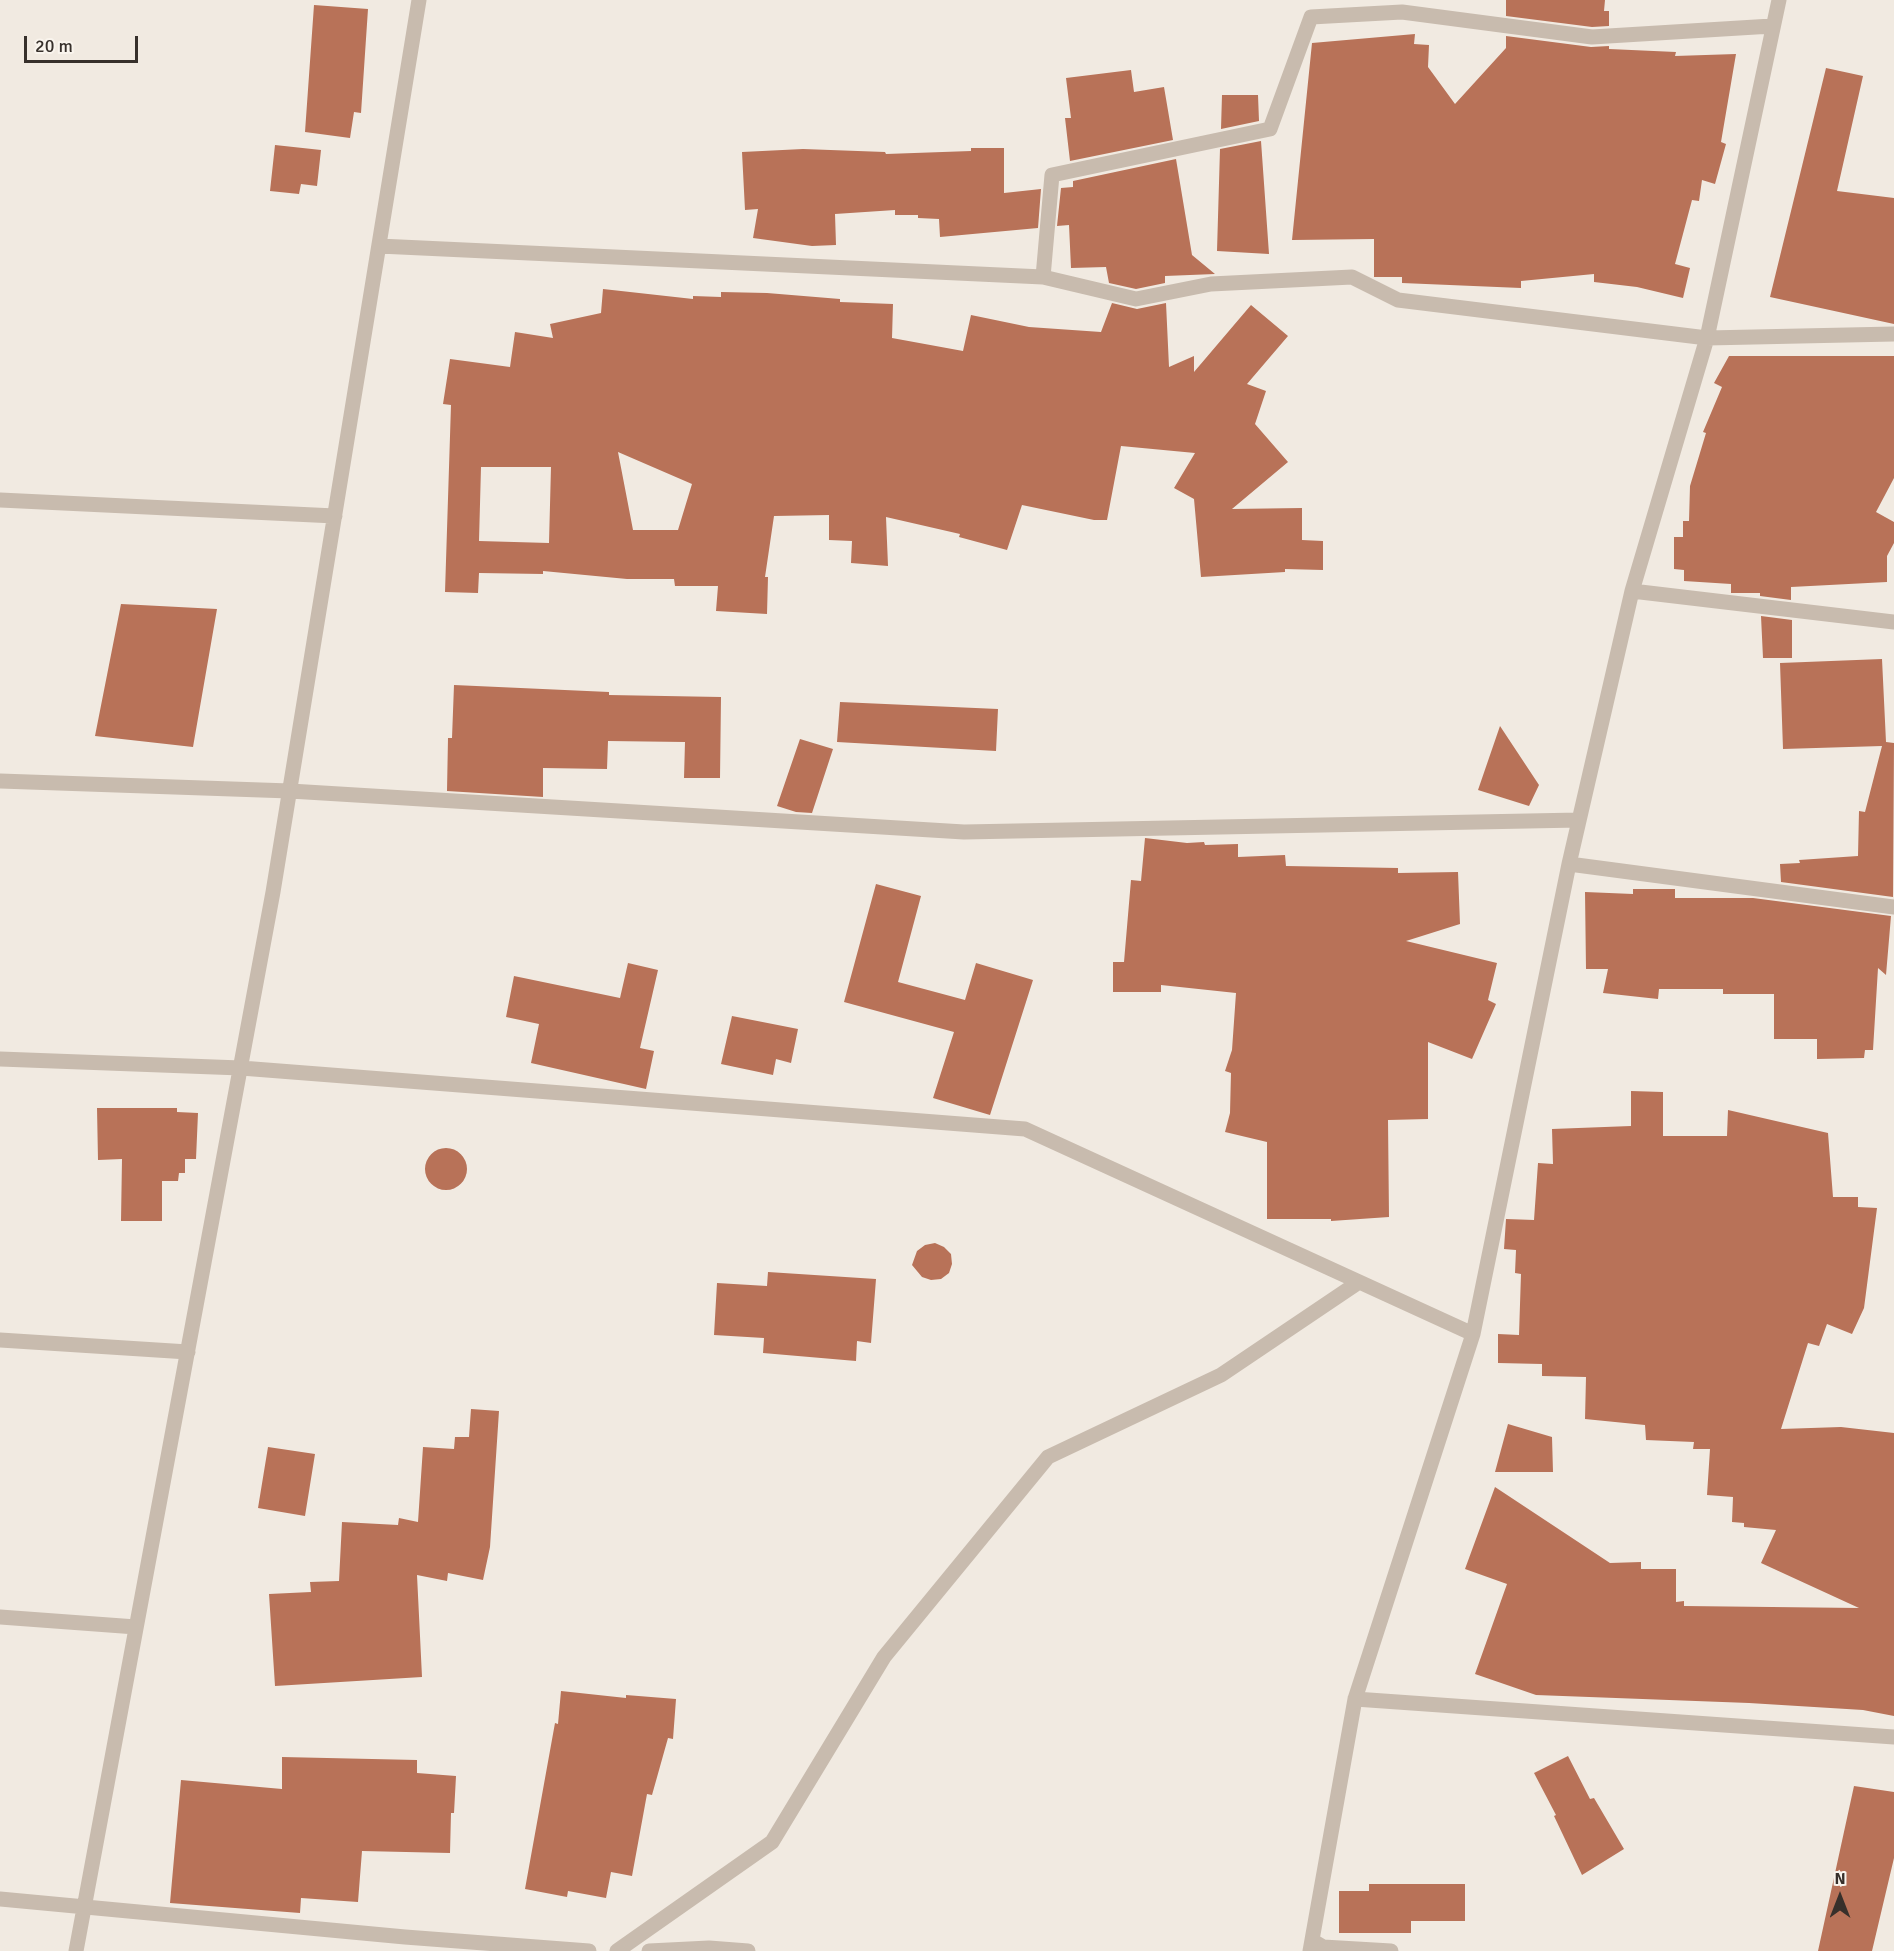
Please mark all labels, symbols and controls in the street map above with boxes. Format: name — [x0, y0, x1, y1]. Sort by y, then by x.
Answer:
scale bar — [27, 24, 141, 62]
text: 20 m — [35, 35, 73, 57]
north arrow — [1810, 1867, 1870, 1927]
text: N — [1834, 1869, 1846, 1889]

